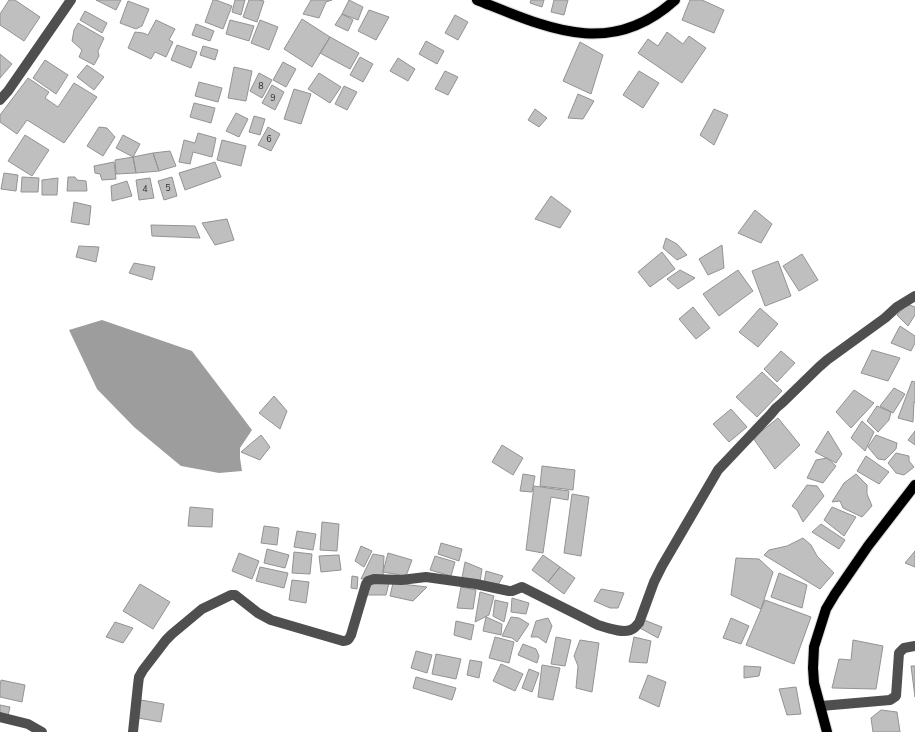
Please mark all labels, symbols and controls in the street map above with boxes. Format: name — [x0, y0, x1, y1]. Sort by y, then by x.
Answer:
house number: 8 — [258, 80, 264, 92]
house number: 9 — [270, 92, 276, 104]
house number: 6 — [266, 133, 272, 145]
house number: 5 — [165, 182, 171, 194]
house number: 4 — [142, 183, 148, 195]

